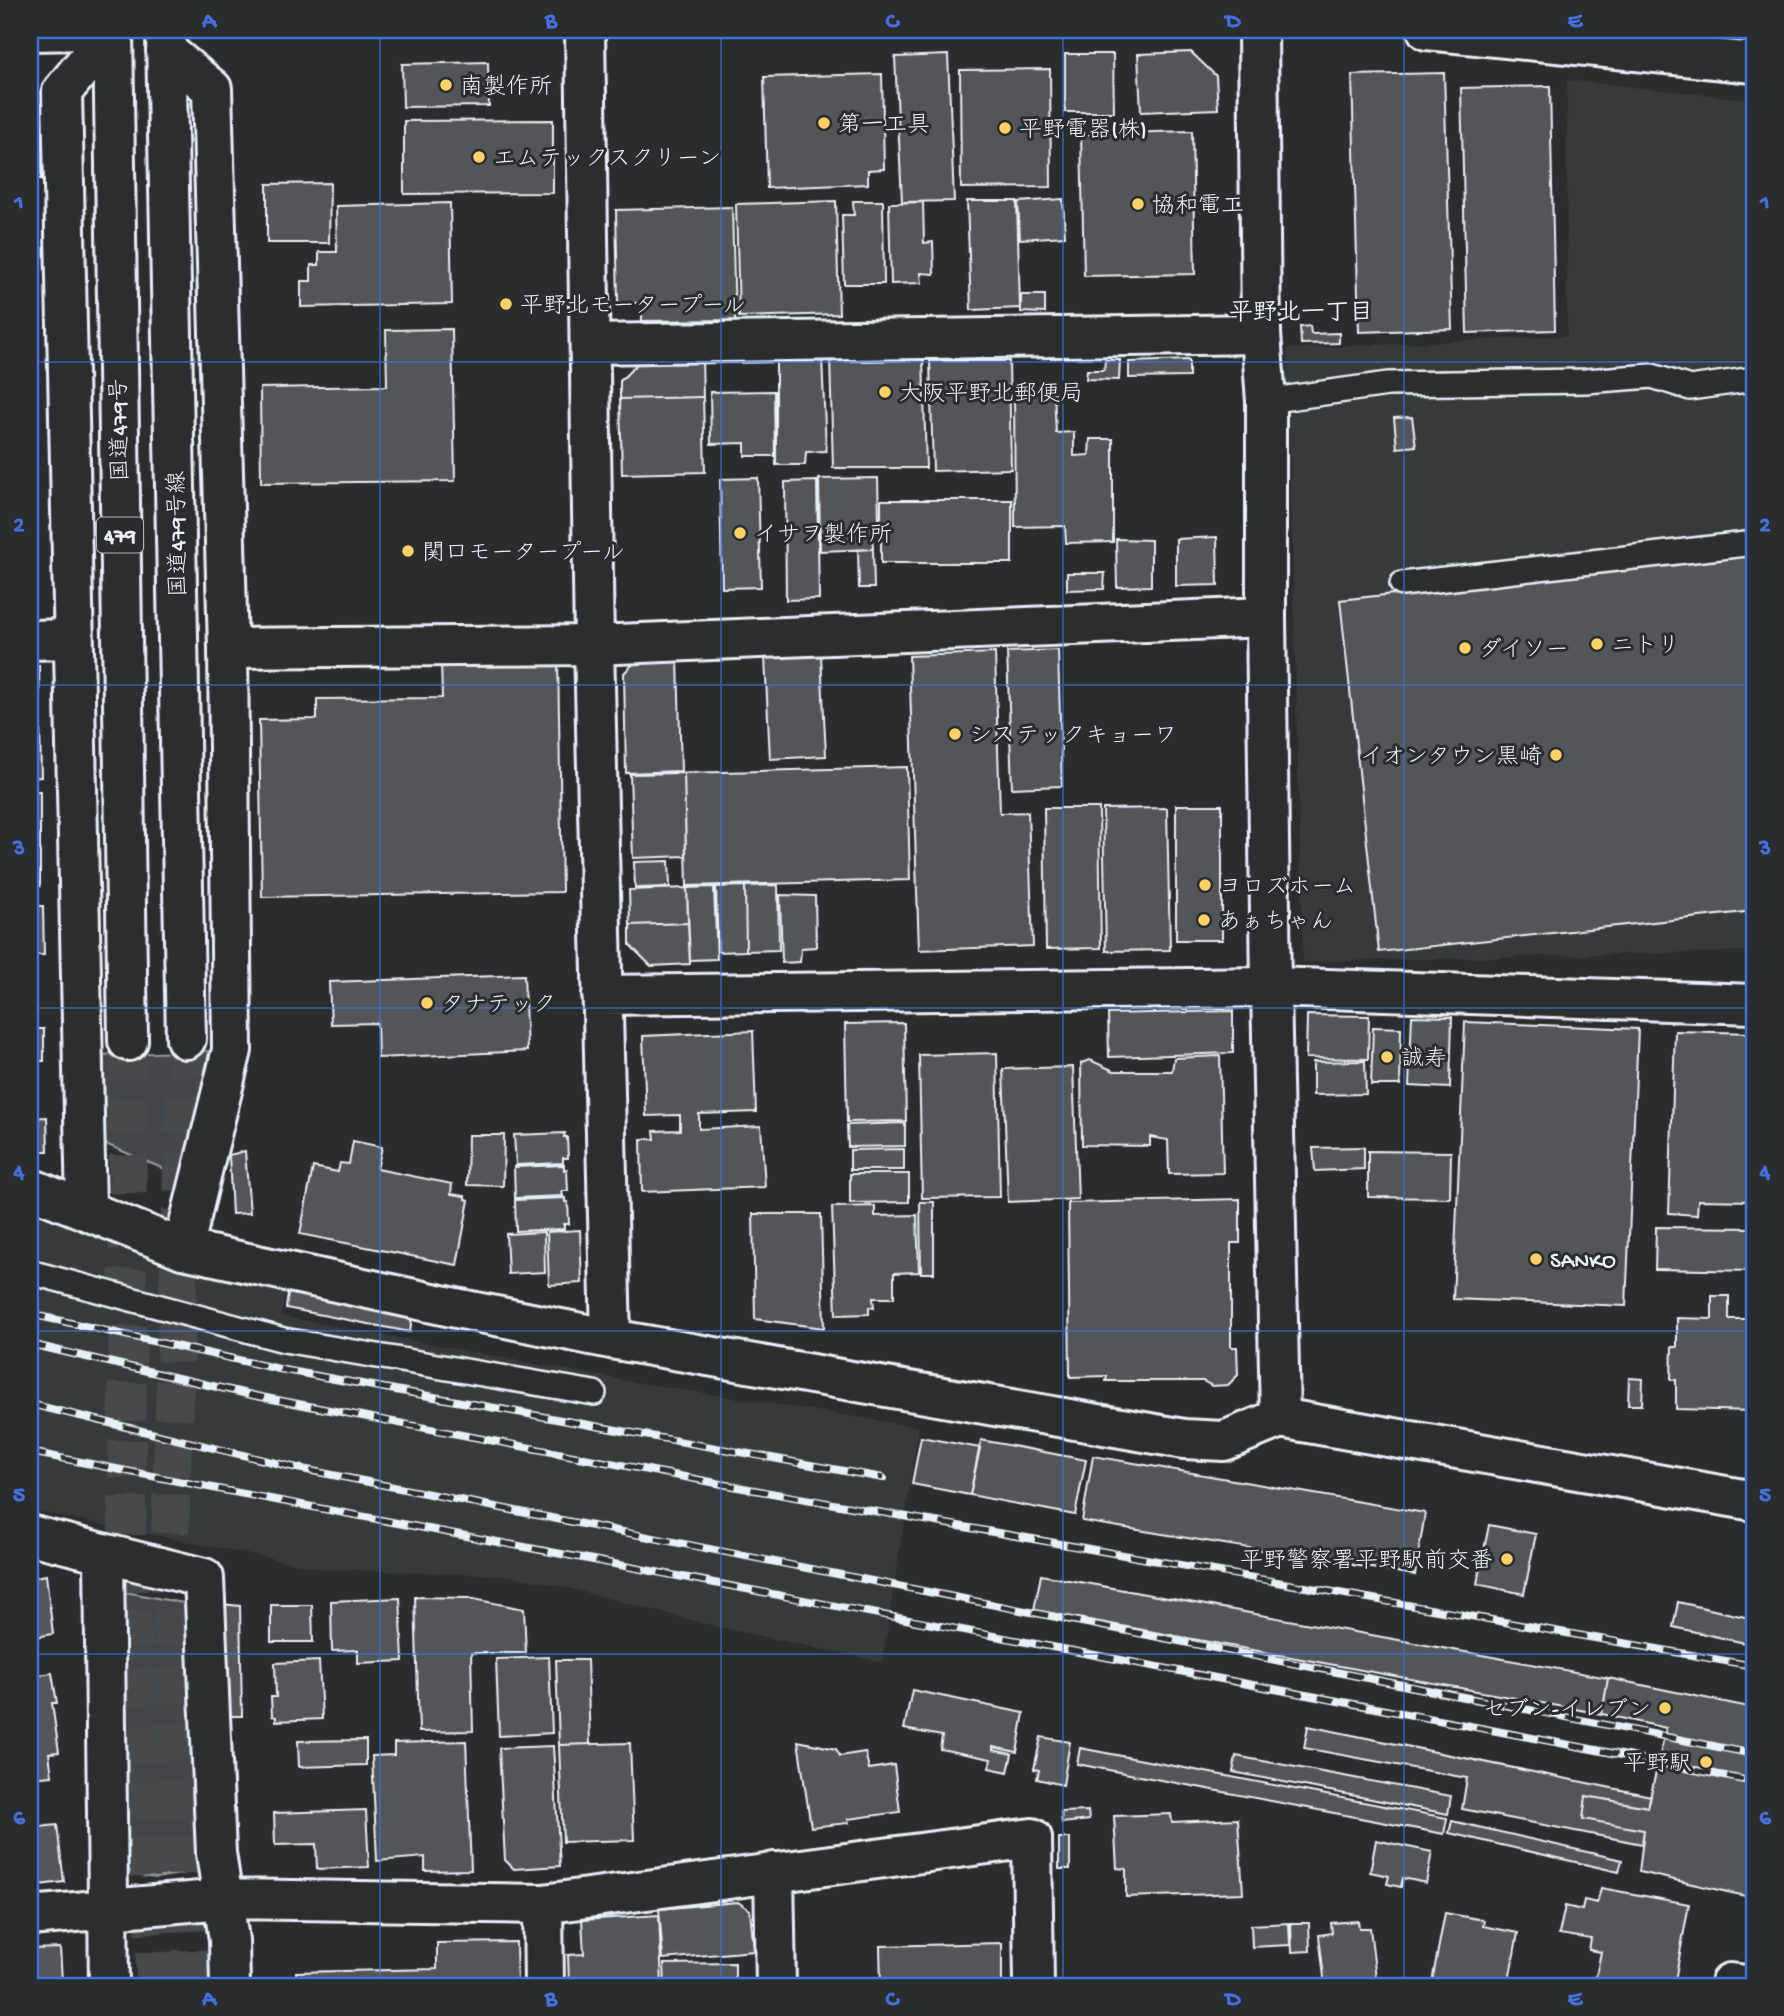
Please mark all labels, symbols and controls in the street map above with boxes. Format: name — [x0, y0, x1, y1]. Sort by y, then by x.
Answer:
text: A — [201, 9, 217, 36]
text: B — [544, 9, 558, 36]
text: C — [886, 9, 901, 36]
text: D — [1224, 9, 1242, 36]
text: E — [1568, 9, 1584, 36]
place label: 南製作所 — [460, 74, 552, 102]
marker: 南製作所 — [438, 77, 454, 93]
place label: 第一工具 — [838, 112, 930, 140]
marker: 第一工具 — [816, 115, 832, 131]
place label: 平野電器(株) — [1019, 117, 1147, 145]
marker: 平野電器(株) — [997, 120, 1013, 136]
place label: エムテックスクリーン — [493, 147, 721, 174]
marker: エムテックスクリーン — [471, 149, 487, 165]
text: 1 — [13, 190, 24, 217]
text: 1 — [1759, 190, 1770, 217]
place label: 協和電工 — [1152, 193, 1244, 221]
marker: 協和電工 — [1130, 196, 1146, 212]
place label: 平野北モータープール — [520, 293, 746, 321]
marker: 平野北モータープール — [498, 296, 514, 312]
district label: 平野北一丁目 — [1229, 300, 1373, 329]
street label: 国道479号 — [106, 378, 136, 482]
place label: 大阪平野北郵便局 — [899, 381, 1083, 409]
marker: 大阪平野北郵便局 — [877, 384, 893, 400]
street label: 国道479号線 — [164, 471, 194, 597]
text: 2 — [13, 513, 25, 540]
text: 2 — [1759, 513, 1771, 540]
road number: 479 — [97, 518, 143, 552]
place label: イサヲ製作所 — [754, 522, 892, 550]
marker: イサヲ製作所 — [732, 525, 748, 541]
place label: 関口モータープール — [422, 540, 625, 568]
marker: 関口モータープール — [400, 543, 416, 559]
place label: ニトリ — [1611, 634, 1680, 661]
marker: ニトリ — [1589, 636, 1605, 652]
place label: ダイソー — [1479, 637, 1569, 665]
marker: ダイソー — [1457, 640, 1473, 656]
place label: システックキョーワ — [969, 724, 1177, 751]
marker: システックキョーワ — [947, 726, 963, 742]
place label: イオンタウン黒崎 — [1360, 744, 1542, 772]
marker: イオンタウン黒崎 — [1548, 747, 1564, 763]
text: 3 — [12, 836, 25, 863]
text: 3 — [1758, 836, 1771, 863]
place label: ヨロズホーム — [1219, 875, 1356, 902]
marker: ヨロズホーム — [1197, 877, 1213, 893]
place label: あぁちゃん — [1218, 910, 1333, 937]
marker: あぁちゃん — [1196, 912, 1212, 928]
place label: タナテック — [441, 993, 556, 1020]
marker: タナテック — [419, 995, 435, 1011]
place label: 誠寿 — [1401, 1046, 1447, 1074]
marker: 誠寿 — [1379, 1049, 1395, 1065]
text: 4 — [13, 1160, 25, 1187]
text: 4 — [1759, 1160, 1771, 1187]
place label: SANKO — [1550, 1249, 1616, 1276]
marker: SANKO — [1528, 1251, 1544, 1267]
text: 5 — [13, 1483, 25, 1510]
text: 5 — [1759, 1483, 1771, 1510]
place label: 平野警察署平野駅前交番 — [1240, 1548, 1493, 1576]
marker: 平野警察署平野駅前交番 — [1499, 1551, 1515, 1567]
place label: セブン-イレブン — [1483, 1697, 1651, 1725]
marker: セブン-イレブン — [1657, 1700, 1673, 1716]
place label: 平野駅 — [1623, 1752, 1692, 1779]
marker: 平野駅 — [1698, 1754, 1714, 1770]
text: 6 — [13, 1806, 26, 1833]
text: 6 — [1759, 1806, 1772, 1833]
text: A — [201, 1987, 217, 2014]
text: B — [544, 1987, 558, 2014]
text: C — [886, 1987, 901, 2014]
text: D — [1224, 1987, 1242, 2014]
text: E — [1568, 1987, 1584, 2014]

